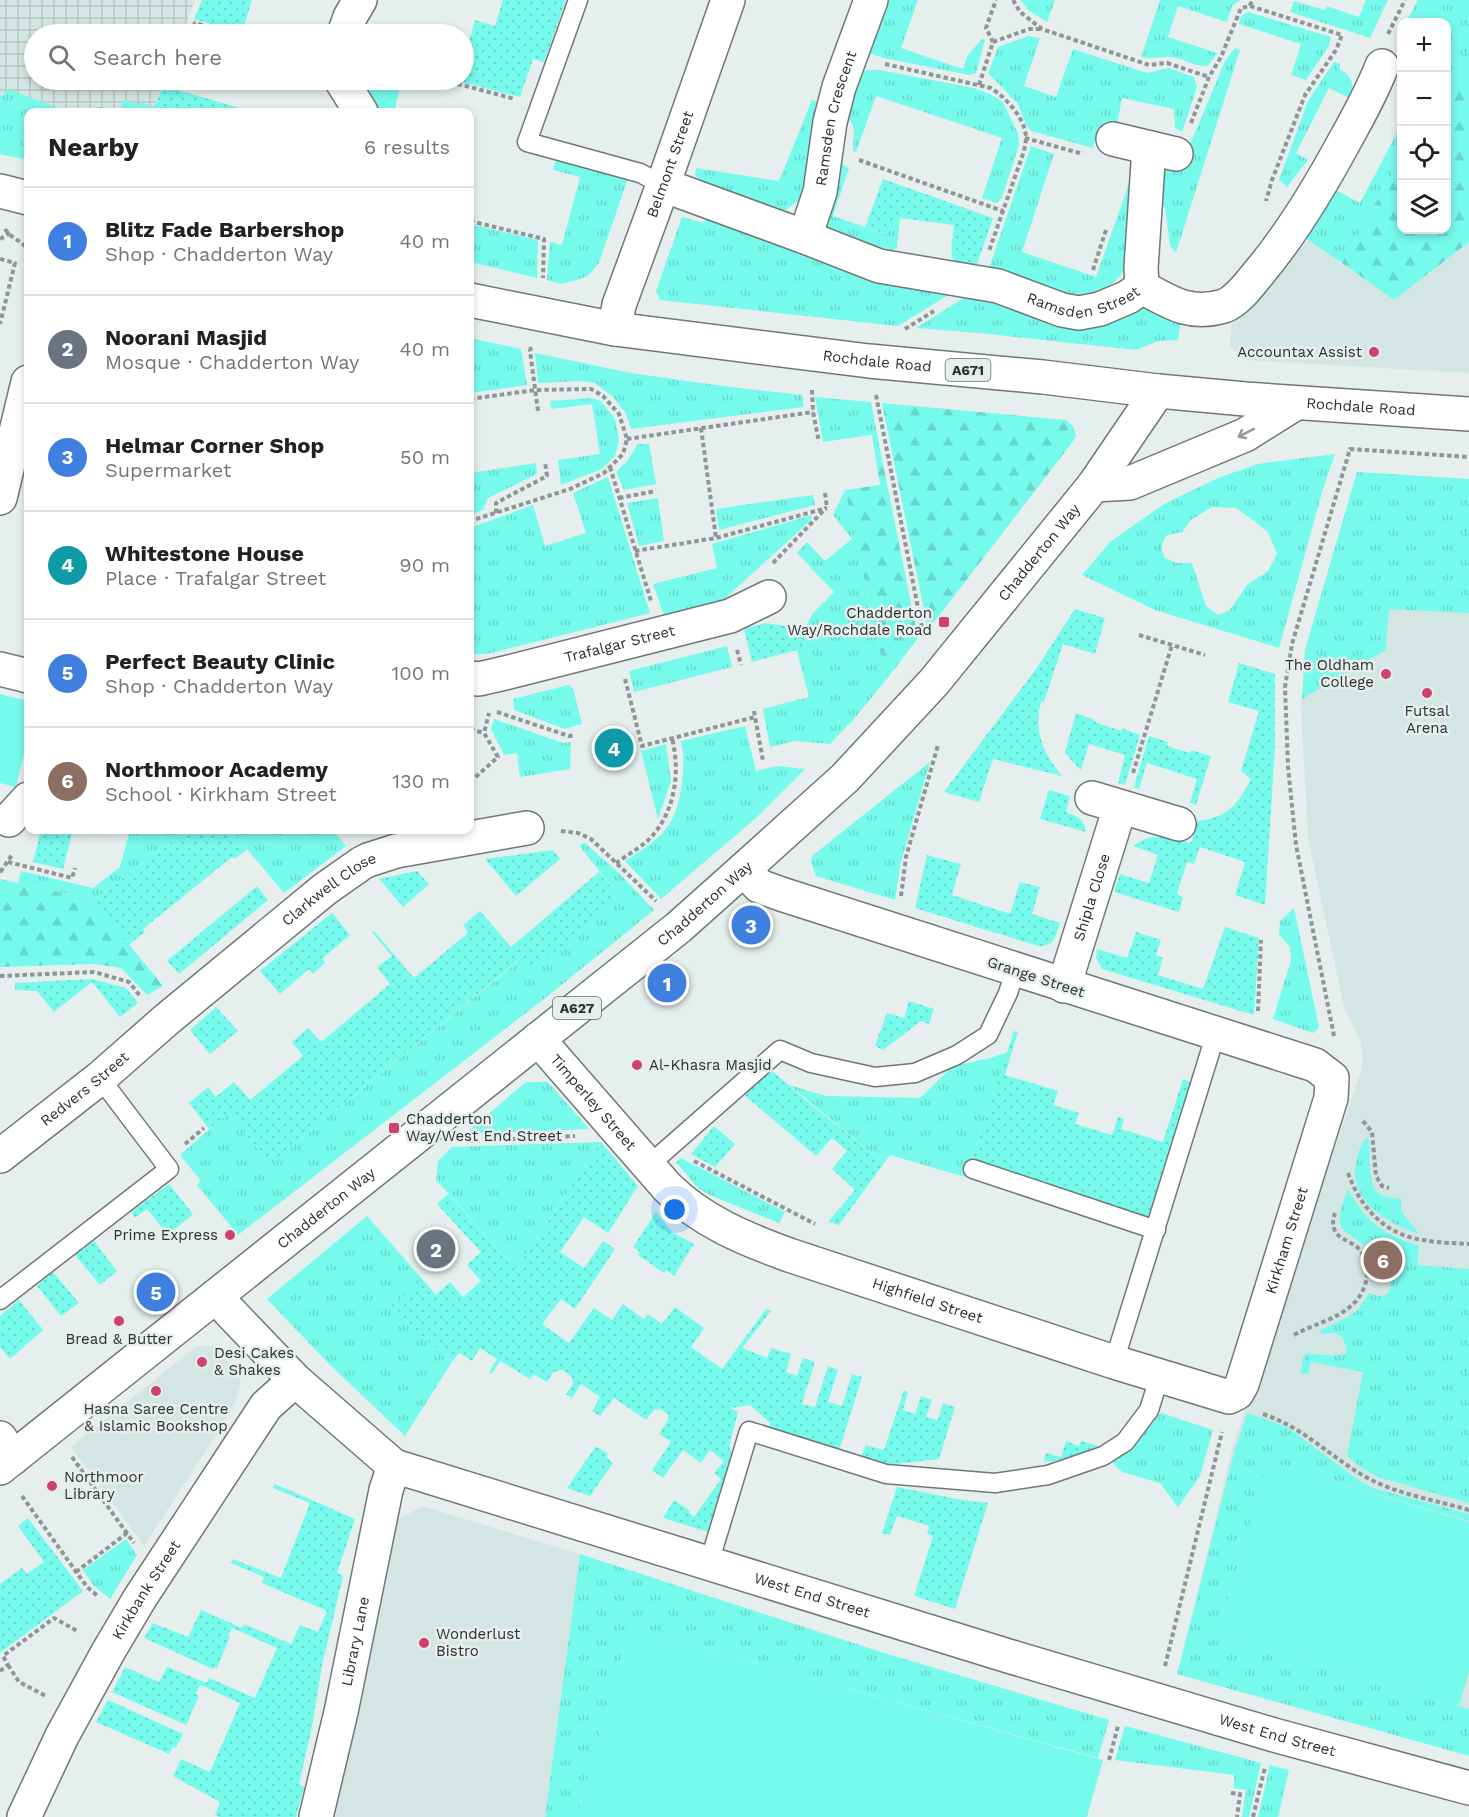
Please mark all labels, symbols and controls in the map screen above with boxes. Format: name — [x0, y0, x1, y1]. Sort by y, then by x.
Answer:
map controls — [1397, 18, 1451, 234]
button: + — [1397, 18, 1451, 72]
search box — [24, 24, 474, 90]
icon: search — [45, 41, 78, 74]
text: Search here — [93, 45, 222, 70]
street label: Ramsden Crescent — [812, 48, 861, 187]
button: − — [1397, 72, 1451, 126]
street label: Belmont Street — [643, 108, 698, 220]
button: locate — [1397, 126, 1451, 180]
text: Nearby — [48, 132, 139, 162]
text: 6 results — [364, 135, 450, 159]
button: layers — [1397, 180, 1451, 234]
text: Blitz Fade Barbershop — [105, 217, 344, 242]
text: 1 — [63, 229, 72, 253]
text: 40 m — [399, 229, 450, 253]
text: Shop · Chadderton Way — [105, 242, 333, 266]
street label: Ramsden Street — [1024, 282, 1144, 323]
text: Noorani Masjid — [105, 325, 267, 350]
text: 2 — [62, 337, 73, 361]
text: 40 m — [399, 337, 450, 361]
place label: Accountax Assist — [1237, 343, 1363, 361]
marker: Accountax Assist — [1367, 345, 1381, 359]
street label: Rochdale Road — [822, 346, 932, 376]
text: Mosque · Chadderton Way — [105, 350, 359, 374]
road number: A671 — [946, 359, 990, 381]
street label: Rochdale Road — [1306, 394, 1416, 419]
one-way arrow — [1238, 428, 1256, 439]
text: Helmar Corner Shop — [105, 433, 324, 458]
text: 3 — [62, 445, 73, 469]
text: 50 m — [400, 445, 450, 469]
text: Supermarket — [105, 458, 231, 482]
street label: Chadderton Way — [994, 500, 1084, 605]
text: Whitestone House — [105, 541, 304, 566]
text: 4 — [61, 553, 74, 577]
text: 90 m — [399, 553, 450, 577]
text: Place · Trafalgar Street — [105, 566, 326, 590]
place label: Chadderton Way/Rochdale Road — [787, 604, 932, 639]
marker: Chadderton Way/Rochdale Road — [937, 615, 951, 629]
street label: Trafalgar Street — [562, 621, 678, 667]
text: Perfect Beauty Clinic — [105, 649, 335, 674]
place label: The Oldham College — [1285, 656, 1374, 691]
text: 5 — [62, 661, 73, 685]
text: 100 m — [391, 661, 450, 685]
marker: The Oldham College — [1379, 667, 1393, 681]
text: Shop · Chadderton Way — [105, 674, 333, 698]
marker: Futsal Arena — [1420, 686, 1434, 700]
place label: Futsal Arena — [1404, 702, 1450, 737]
pin: 4 — [594, 726, 634, 771]
text: Northmoor Academy — [105, 757, 328, 782]
text: 6 — [61, 769, 74, 793]
text: 130 m — [392, 769, 450, 793]
text: School · Kirkham Street — [105, 782, 337, 806]
street label: Clarkwell Close — [278, 849, 378, 930]
street label: Shipla Close — [1070, 851, 1114, 943]
street label: Chadderton Way — [654, 857, 756, 950]
pin: 3 — [732, 902, 771, 948]
street label: Grange Street — [985, 953, 1088, 1001]
pin: 1 — [648, 960, 686, 1006]
road number: A627 — [553, 997, 601, 1019]
street label: Redvers Street — [37, 1047, 133, 1130]
street label: Timperley Street — [546, 1050, 640, 1155]
place label: Al-Khasra Masjid — [649, 1056, 772, 1074]
marker: Al-Khasra Masjid — [630, 1058, 644, 1072]
place label: Chadderton Way/West End Street — [406, 1110, 563, 1145]
marker: Chadderton Way/West End Street — [387, 1121, 401, 1135]
street label: Chadderton Way — [274, 1163, 379, 1253]
street label: Kirkham Street — [1262, 1184, 1312, 1296]
your location — [660, 1195, 689, 1224]
place label: Prime Express — [113, 1226, 218, 1244]
pin: 2 — [416, 1226, 456, 1272]
marker: Prime Express — [223, 1228, 237, 1242]
pin: 6 — [1364, 1238, 1402, 1282]
pin: 5 — [136, 1270, 176, 1314]
street label: Highfield Street — [870, 1274, 986, 1327]
marker: Bread & Butter — [112, 1314, 126, 1328]
place label: Bread & Butter — [65, 1330, 173, 1348]
place label: Desi Cakes & Shakes — [214, 1344, 294, 1379]
marker: Desi Cakes & Shakes — [195, 1355, 209, 1369]
marker: Hasna Saree Centre & Islamic Bookshop — [149, 1384, 163, 1398]
place label: Hasna Saree Centre & Islamic Bookshop — [83, 1400, 229, 1435]
place label: Northmoor Library — [64, 1468, 144, 1503]
marker: Northmoor Library — [45, 1479, 59, 1493]
street label: Kirkbank Street — [108, 1536, 185, 1643]
street label: West End Street — [752, 1569, 873, 1622]
street label: Library Lane — [337, 1595, 373, 1688]
place label: Wonderlust Bistro — [436, 1625, 521, 1660]
marker: Wonderlust Bistro — [417, 1636, 431, 1650]
street label: West End Street — [1217, 1710, 1338, 1761]

